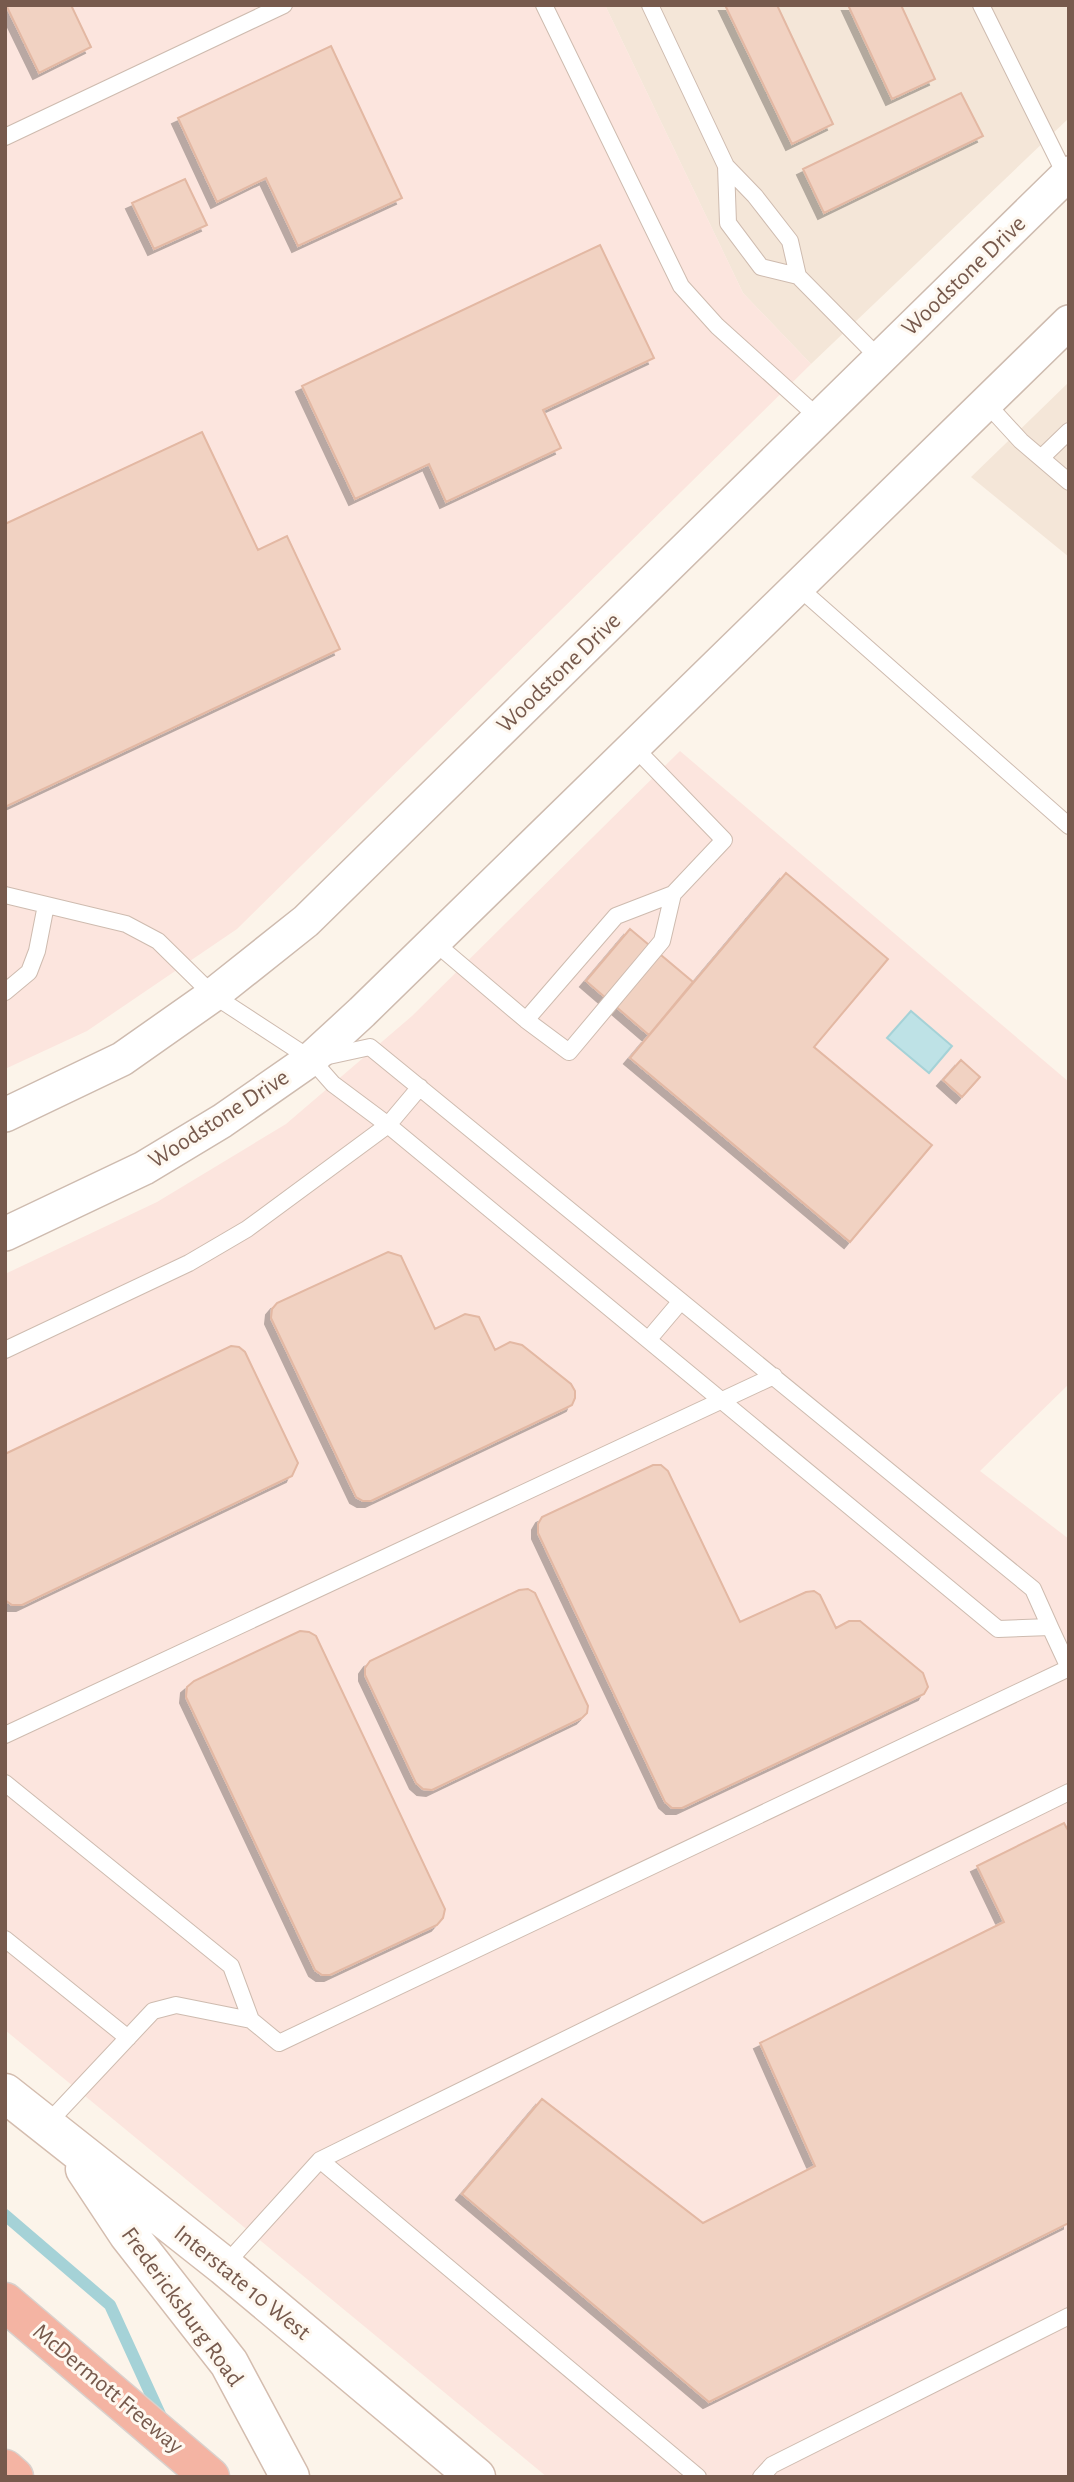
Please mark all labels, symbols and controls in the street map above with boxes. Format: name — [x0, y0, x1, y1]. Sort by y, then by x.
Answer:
street label: Woodstone Drive — [898, 211, 1030, 341]
street label: Woodstone Drive — [493, 608, 625, 738]
street label: Woodstone Drive — [145, 1065, 293, 1173]
street label: Interstate 10 West — [169, 2221, 315, 2345]
street label: Fredericksburg Road — [116, 2223, 248, 2391]
street label: McDermott Freeway — [28, 2319, 188, 2459]

